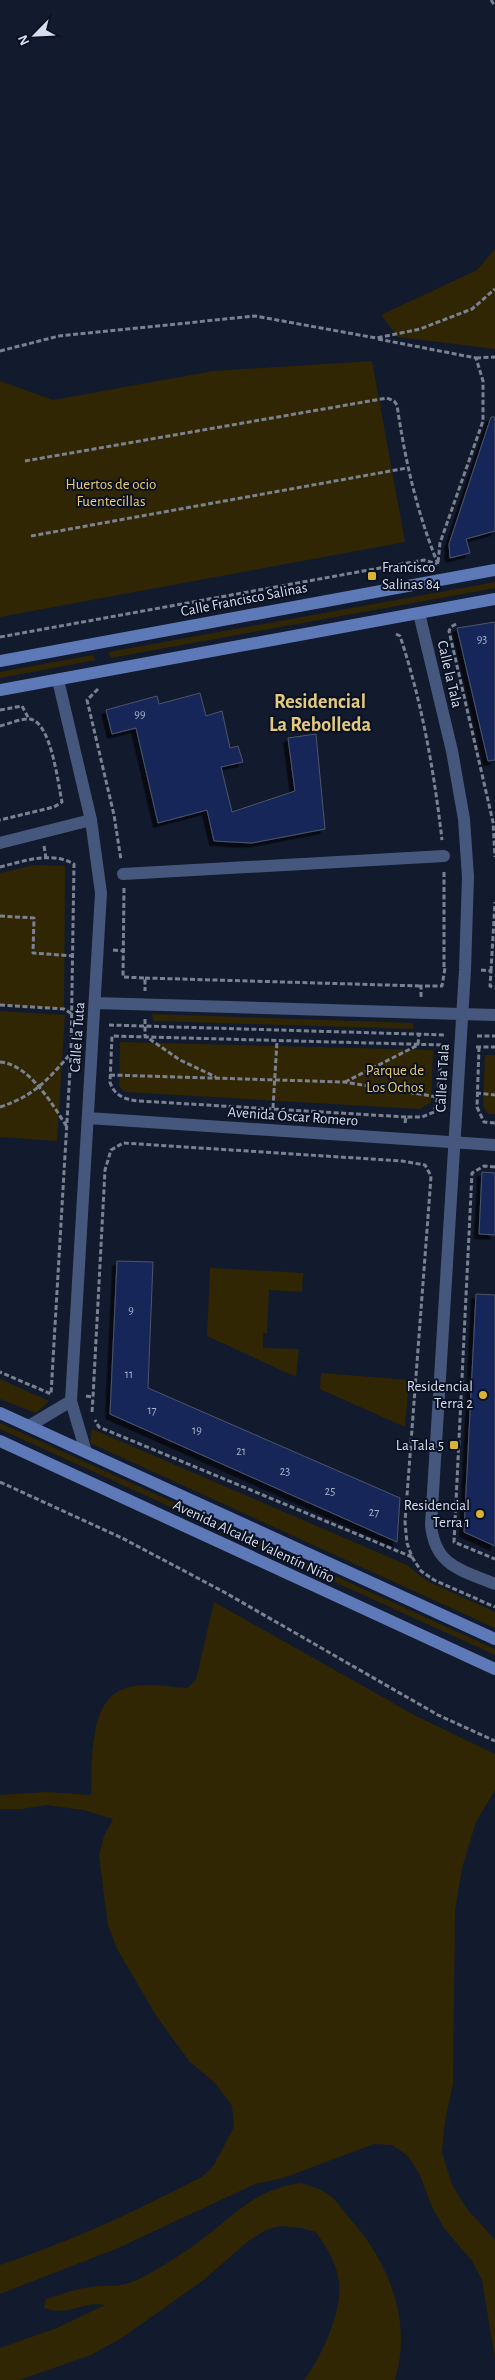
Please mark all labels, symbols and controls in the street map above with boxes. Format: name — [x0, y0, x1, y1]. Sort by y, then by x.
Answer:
north arrow — [10, 10, 60, 60]
text: N — [16, 33, 32, 47]
park label: Huertos de ocio Fuentecillas — [66, 477, 156, 509]
place label: Francisco Salinas 84 — [382, 560, 440, 592]
marker: Francisco Salinas 84 — [366, 570, 378, 582]
street label: Calle Francisco Salinas — [180, 580, 309, 619]
house number: 93 — [477, 633, 487, 645]
street label: Calle la Tala — [434, 639, 465, 709]
district label: Residencial La Rebolleda — [269, 692, 371, 735]
house number: 99 — [134, 708, 146, 720]
street label: Calle la Tuta — [68, 1001, 87, 1073]
street label: Calle la Tala — [433, 1043, 452, 1113]
park label: Parque de Los Ochos — [366, 1063, 424, 1095]
street label: Avenida Óscar Romero — [227, 1102, 359, 1129]
house number: 9 — [128, 1304, 134, 1316]
house number: 11 — [125, 1368, 133, 1380]
place label: Residencial Terra 2 — [407, 1379, 473, 1411]
marker: Residencial Terra 2 — [477, 1389, 489, 1401]
house number: 17 — [147, 1404, 157, 1416]
house number: 19 — [192, 1424, 202, 1436]
place label: La Tala 5 — [396, 1438, 444, 1453]
marker: La Tala 5 — [448, 1439, 460, 1451]
house number: 21 — [236, 1445, 246, 1457]
house number: 23 — [280, 1465, 290, 1477]
house number: 25 — [325, 1485, 335, 1497]
street label: Avenida Alcalde Valentín Niño — [171, 1497, 337, 1586]
place label: Residencial Terra 1 — [404, 1498, 470, 1530]
house number: 27 — [369, 1506, 379, 1518]
marker: Residencial Terra 1 — [474, 1508, 486, 1520]

